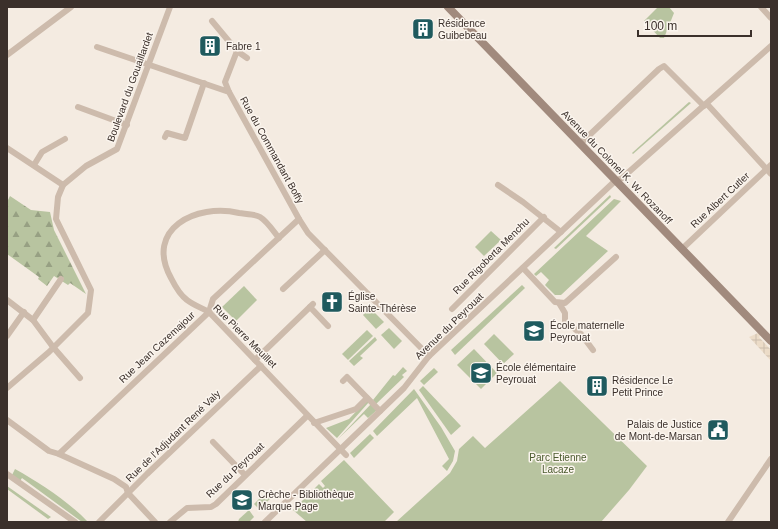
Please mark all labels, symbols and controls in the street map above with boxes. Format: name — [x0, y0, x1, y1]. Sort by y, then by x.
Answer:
scale bar — [638, 12, 751, 38]
building icon: Résidence Guibebeau — [410, 16, 436, 42]
place label: Résidence Guibebeau — [438, 18, 487, 41]
text: 100 m — [644, 19, 677, 33]
street label: Boulevard du Gouaillardet — [105, 31, 155, 143]
building icon: Fabre 1 — [197, 33, 223, 59]
place label: Fabre 1 — [226, 41, 261, 52]
street label: Rue du Commandant Boffy — [238, 95, 306, 205]
street label: Avenue du Colonel K. W. Rozanoff — [560, 108, 674, 226]
street label: Rue Albert Cutler — [688, 170, 752, 230]
street label: Rue Rigoberta Menchu — [451, 216, 531, 296]
church icon: Église Sainte-Thérèse — [319, 289, 345, 315]
place label: Église Sainte-Thérèse — [348, 290, 417, 314]
street label: Avenue du Peyrouat — [413, 290, 486, 361]
street label: Rue Pierre Meuillet — [211, 302, 279, 370]
street label: Rue Jean Cazemajour — [117, 309, 198, 385]
school or university icon: École maternelle Peyrouat — [521, 318, 547, 344]
place label: École maternelle Peyrouat — [550, 319, 625, 343]
school or university icon: École élémentaire Peyrouat — [468, 360, 494, 386]
place label: École élémentaire Peyrouat — [496, 361, 576, 385]
building icon: Résidence Le Petit Prince — [584, 373, 610, 399]
place label: Résidence Le Petit Prince — [612, 375, 674, 398]
street label: Rue de l'Adjudant René Valy — [124, 388, 222, 484]
public building icon: Palais de Justice de Mont-de-Marsan — [705, 417, 731, 443]
place label: Palais de Justice de Mont-de-Marsan — [615, 419, 702, 442]
street label: Rue du Peyrouat — [204, 440, 266, 500]
park label: Parc Etienne Lacaze — [529, 452, 587, 475]
school or university icon: Crèche - Bibliothèque Marque Page — [229, 487, 255, 513]
place label: Crèche - Bibliothèque Marque Page — [258, 489, 355, 512]

